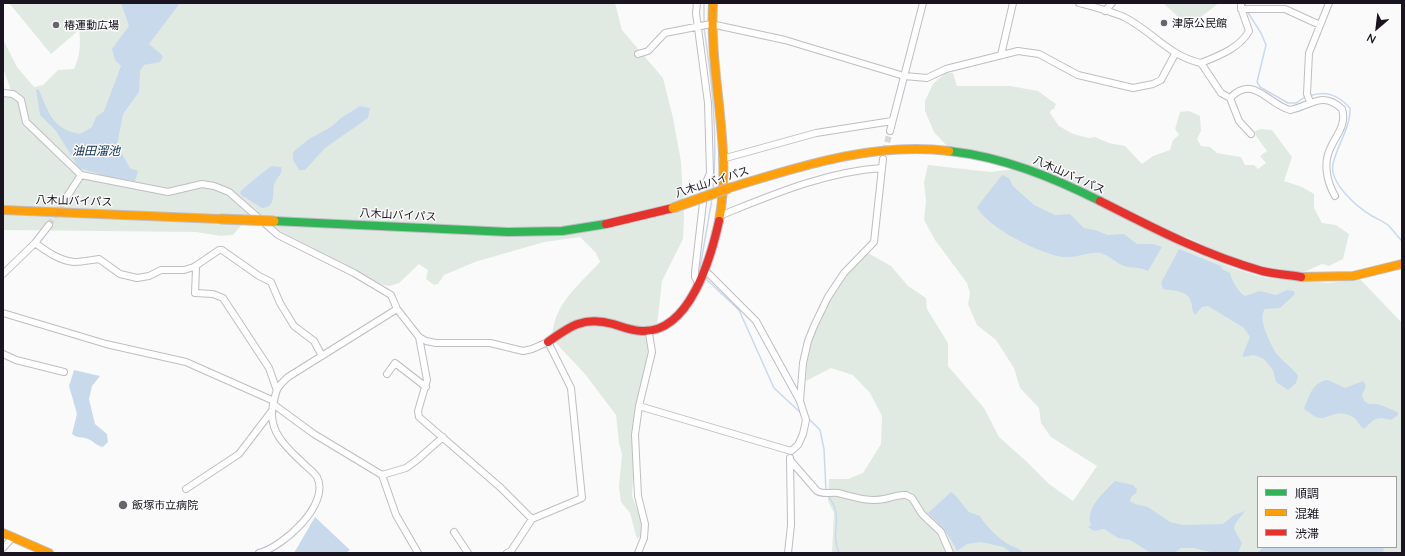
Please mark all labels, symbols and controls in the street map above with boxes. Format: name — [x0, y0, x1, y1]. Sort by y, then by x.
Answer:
north arrow — [1357, 8, 1397, 48]
place label: 津原公民館 — [1172, 16, 1227, 30]
place label: 椿運動広場 — [64, 18, 119, 32]
marker: 津原公民館 — [1159, 18, 1169, 28]
marker: 椿運動広場 — [51, 20, 61, 30]
text: N — [1364, 31, 1378, 47]
water label: 油田溜池 — [72, 144, 120, 158]
street label: 八木山バイパス — [1031, 153, 1107, 197]
street label: 八木山バイパス — [673, 164, 751, 200]
street label: 八木山バイパス — [35, 193, 113, 209]
street label: 八木山バイパス — [359, 206, 437, 224]
legend — [1257, 476, 1397, 548]
text: 順調 — [1295, 486, 1319, 501]
place label: 飯塚市立病院 — [132, 498, 198, 512]
marker: 飯塚市立病院 — [117, 499, 129, 511]
text: 混雑 — [1295, 506, 1319, 521]
text: 渋滞 — [1295, 526, 1319, 541]

